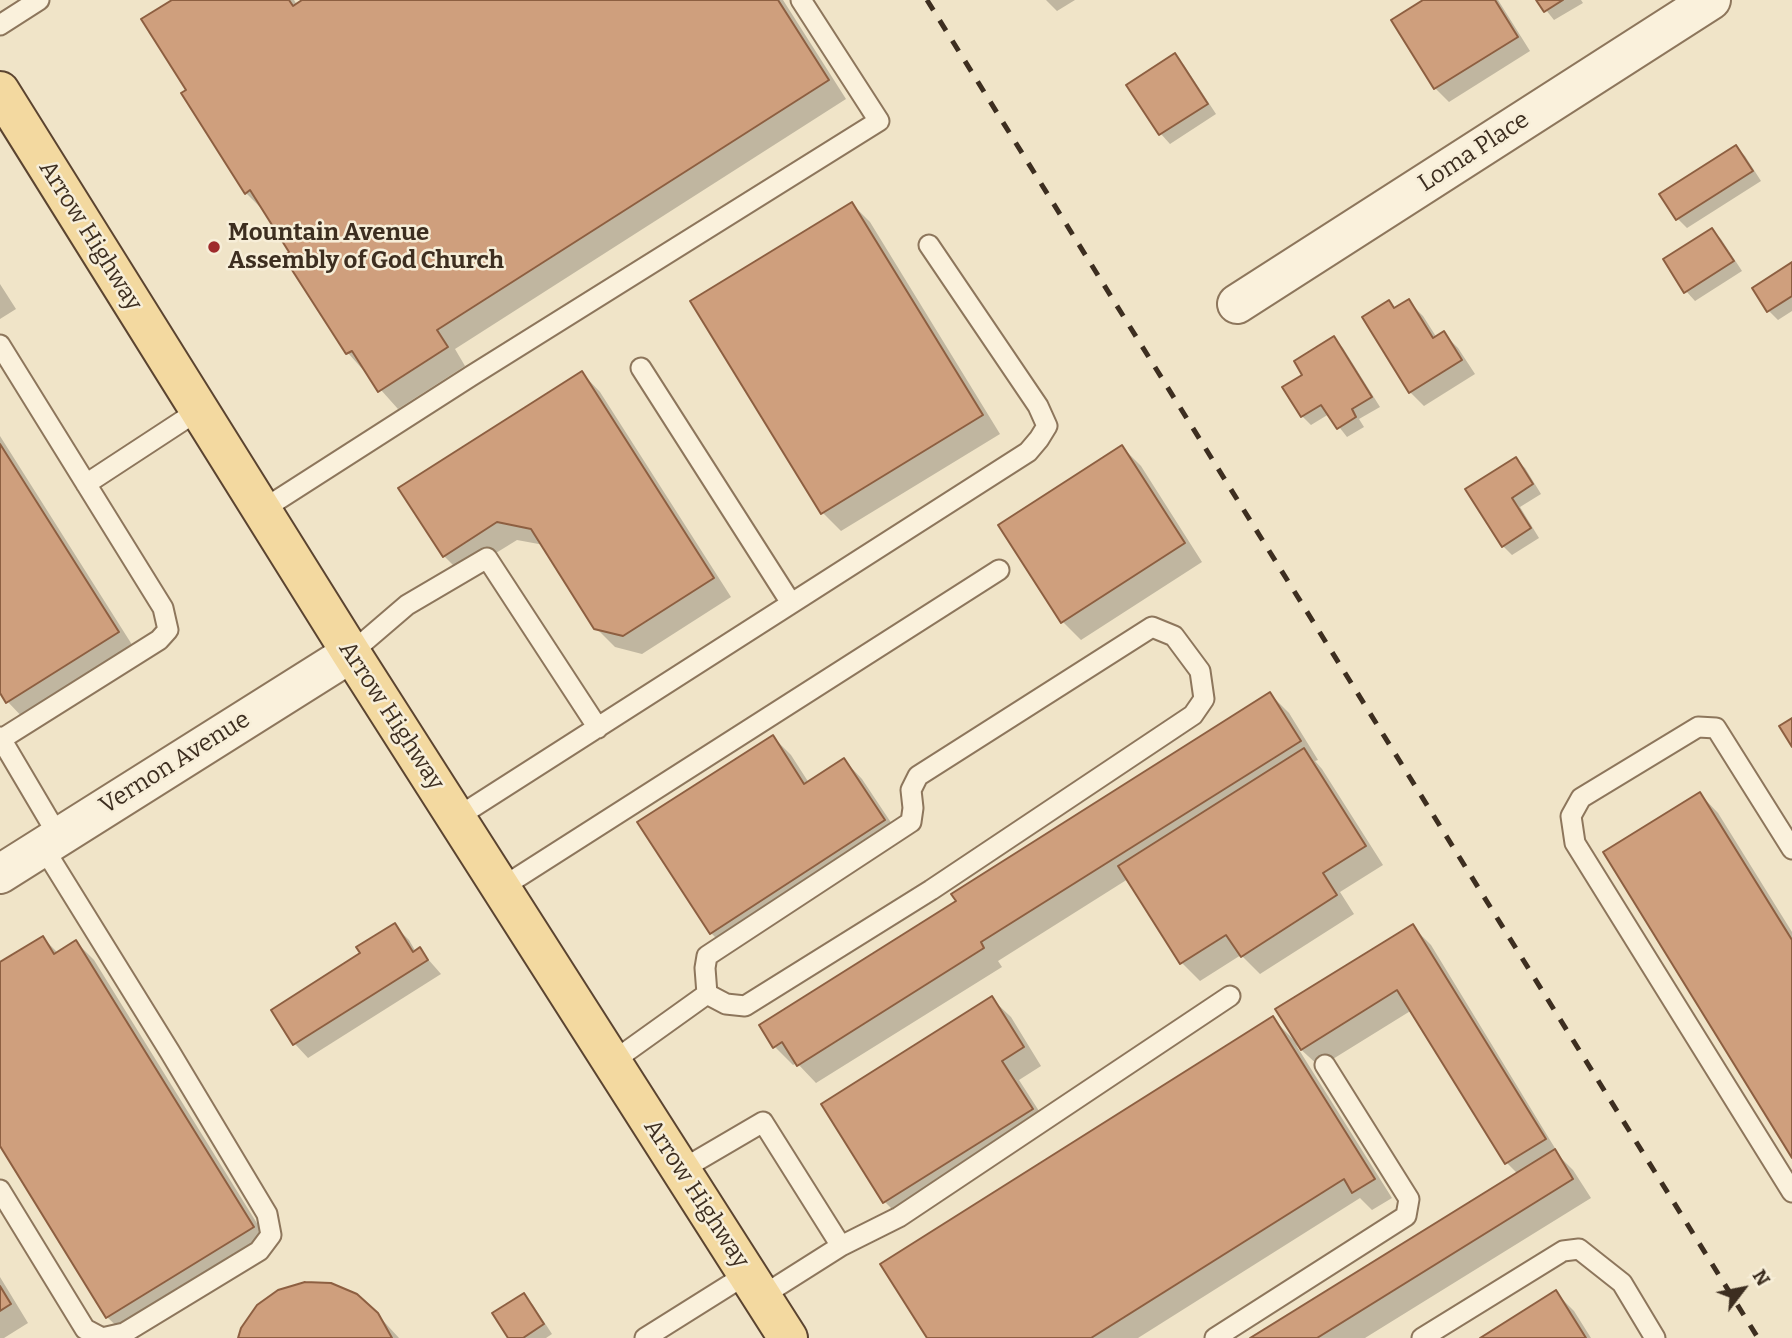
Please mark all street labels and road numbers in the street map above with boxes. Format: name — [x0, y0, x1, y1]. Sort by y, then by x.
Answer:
street label: Loma Place — [1413, 106, 1535, 198]
street label: Arrow Highway — [32, 156, 148, 316]
street label: Arrow Highway — [332, 636, 450, 796]
street label: Vernon Avenue — [95, 705, 255, 821]
street label: Arrow Highway — [637, 1114, 755, 1274]

